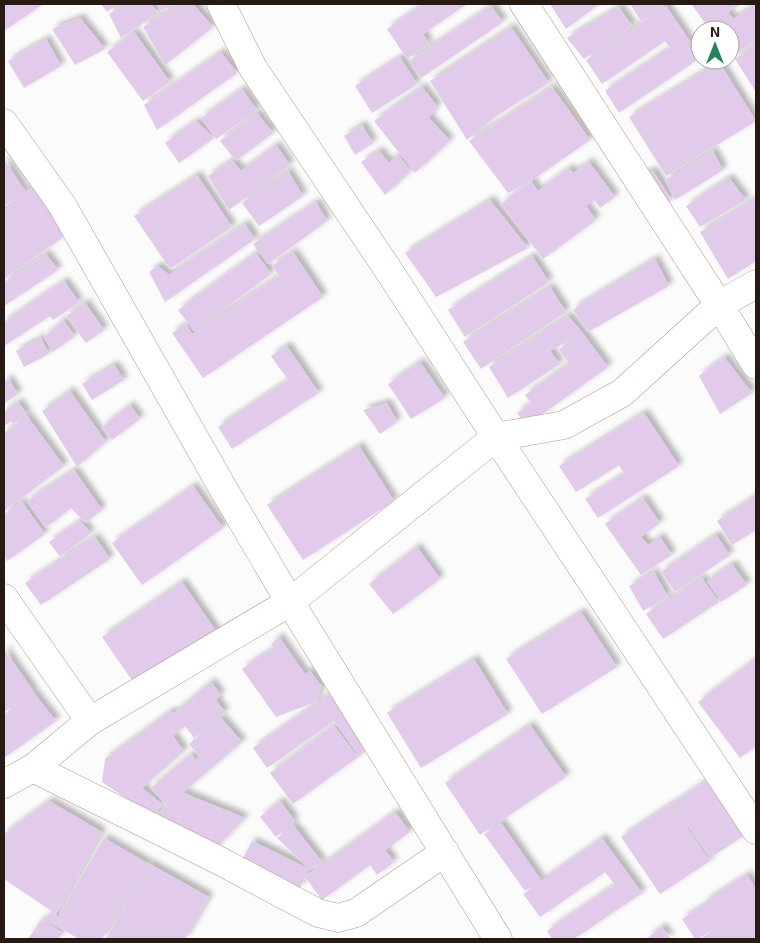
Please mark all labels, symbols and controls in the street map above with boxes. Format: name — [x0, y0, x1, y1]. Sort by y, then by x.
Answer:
north arrow — [690, 20, 740, 70]
text: N — [710, 23, 720, 40]

